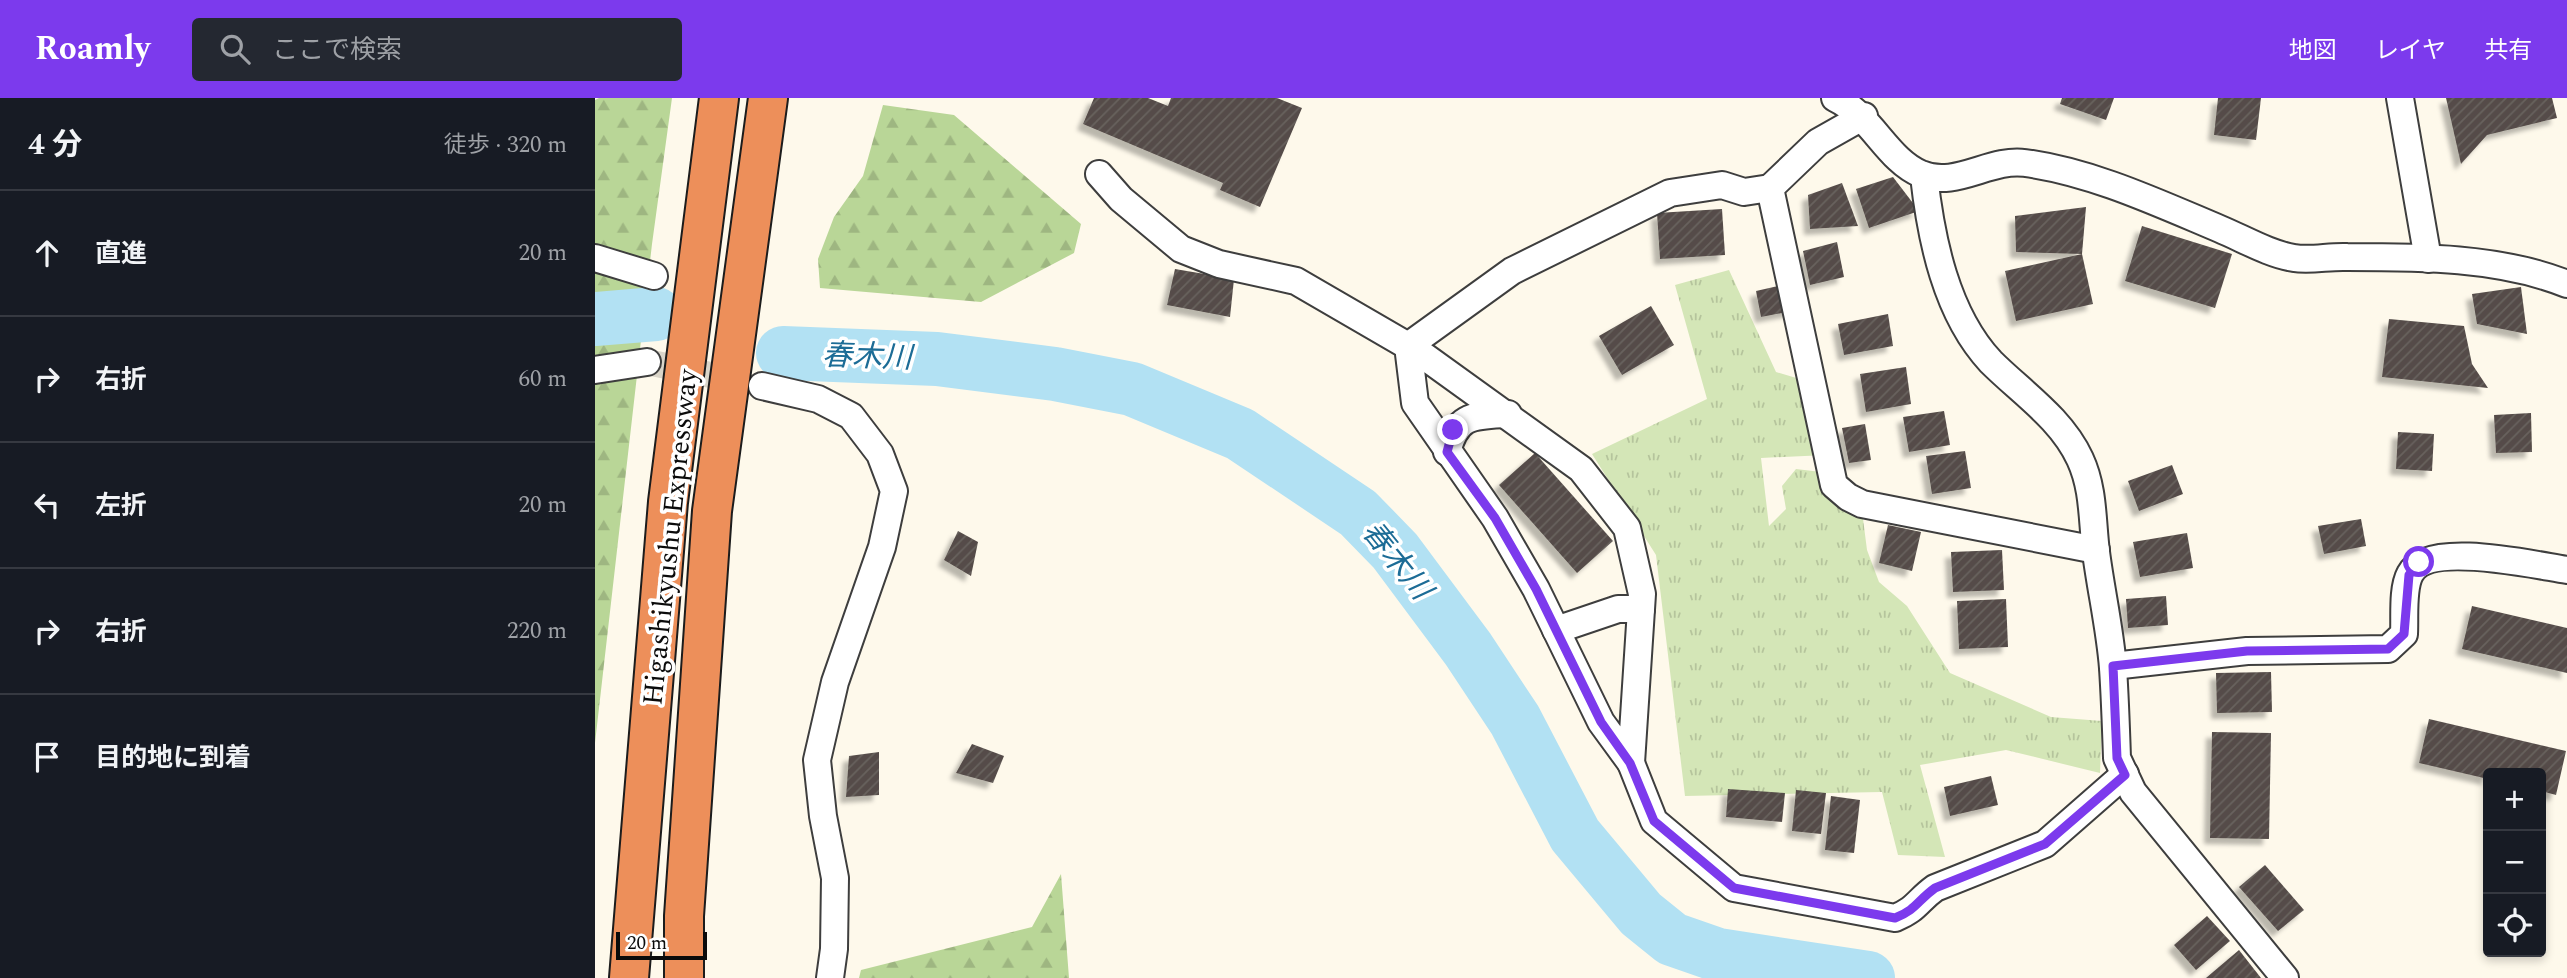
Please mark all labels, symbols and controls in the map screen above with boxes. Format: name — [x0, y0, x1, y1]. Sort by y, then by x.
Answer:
search box — [192, 18, 682, 81]
text: Roamly — [35, 24, 150, 74]
icon: search — [216, 30, 254, 68]
text: ここで検索 — [272, 30, 402, 70]
text: 地図 — [2289, 33, 2337, 69]
text: レイヤ — [2375, 33, 2446, 69]
text: 共有 — [2484, 33, 2532, 69]
text: 4 分 — [28, 122, 82, 168]
text: 徒歩 · 320 m — [444, 128, 567, 163]
icon: ahead — [28, 234, 66, 272]
text: 直進 — [95, 234, 147, 274]
text: 20 m — [518, 236, 567, 271]
water label: 春木川 — [821, 332, 916, 382]
icon: right — [28, 360, 66, 398]
text: 右折 — [95, 360, 147, 400]
text: 60 m — [518, 362, 567, 397]
street label: Higashikyushu Expressway — [631, 365, 710, 707]
route end — [1437, 414, 1468, 445]
icon: left — [28, 486, 66, 524]
text: 左折 — [95, 486, 147, 526]
text: 20 m — [518, 488, 567, 523]
water label: 春木川 — [1350, 511, 1444, 612]
route start — [2403, 546, 2434, 577]
icon: right — [28, 612, 66, 650]
text: 右折 — [95, 612, 147, 652]
text: 220 m — [507, 614, 567, 649]
icon: arrive — [28, 738, 66, 776]
text: 目的地に到着 — [95, 738, 251, 778]
map controls — [2483, 768, 2546, 957]
button: + — [2483, 768, 2546, 831]
button: − — [2483, 831, 2546, 894]
button: locate — [2483, 894, 2546, 957]
scale bar — [616, 929, 707, 961]
text: 20 m — [627, 929, 667, 958]

